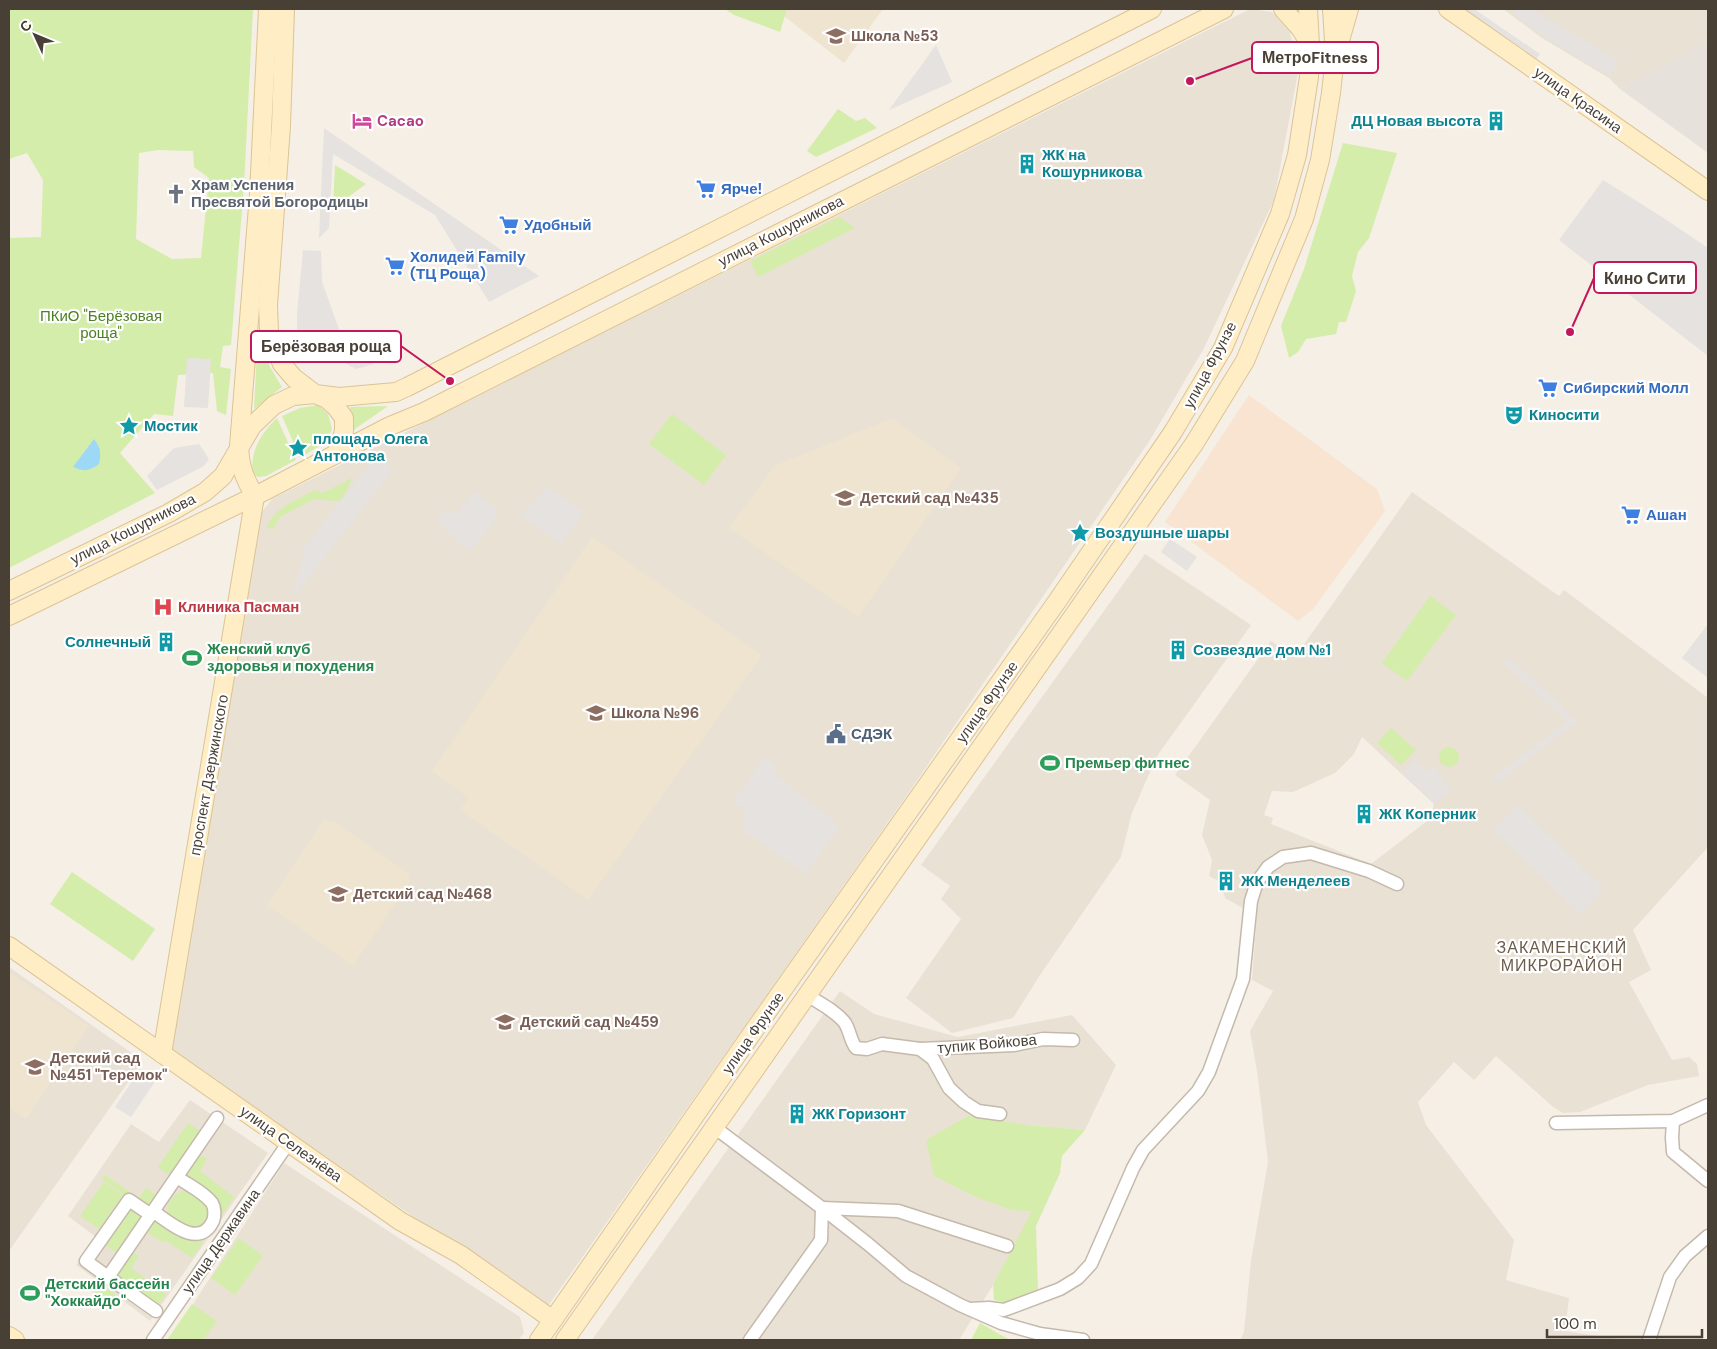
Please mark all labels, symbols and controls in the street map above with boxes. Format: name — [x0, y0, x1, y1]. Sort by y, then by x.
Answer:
north arrow — [10, 10, 60, 60]
text: С — [16, 16, 36, 36]
school or university icon: Школа №53 — [825, 25, 847, 47]
place label: Школа №53 — [851, 26, 939, 46]
callout: МетроFitness — [1252, 42, 1378, 73]
text: МетроFitness — [1262, 47, 1368, 68]
street label: улица Красина — [1530, 62, 1627, 138]
hotel icon: Cacao — [351, 110, 373, 132]
building icon: ДЦ Новая высота — [1485, 110, 1507, 132]
place label: Cacao — [377, 111, 424, 131]
place label: ДЦ Новая высота — [1351, 111, 1482, 131]
place label: ЖК на Кошурникова — [1041, 145, 1143, 182]
building icon: ЖК на Кошурникова — [1016, 153, 1038, 175]
place label: Храм Успения Пресвятой Богородицы — [191, 175, 368, 212]
supermarket icon: Ярче! — [695, 178, 717, 200]
place label: Ярче! — [721, 179, 762, 199]
church icon: Храм Успения Пресвятой Богородицы — [165, 183, 187, 205]
street label: улица Кошурникова — [715, 190, 848, 271]
supermarket icon: Удобный — [498, 214, 520, 236]
place label: Удобный — [524, 215, 591, 235]
place label: Холидей Family (ТЦ Роща) — [410, 247, 526, 284]
supermarket icon: Холидей Family (ТЦ Роща) — [384, 255, 406, 277]
callout: Кино Сити — [1594, 262, 1696, 293]
text: Кино Сити — [1604, 268, 1686, 289]
park label: ПКиО "Берёзовая роща" — [40, 306, 162, 343]
street label: улица Фрунзе — [1179, 318, 1241, 412]
callout: Берёзовая роща — [251, 331, 401, 362]
text: Берёзовая роща — [261, 336, 391, 357]
supermarket icon: Сибирский Молл — [1537, 377, 1559, 399]
place label: Сибирский Молл — [1563, 378, 1689, 398]
theatre icon: Киносити — [1503, 404, 1525, 426]
place label: Киносити — [1529, 405, 1600, 425]
place icon: Мостик — [118, 415, 140, 437]
place label: Мостик — [144, 416, 198, 436]
place label: площадь Олега Антонова — [313, 429, 428, 466]
place icon: площадь Олега Антонова — [287, 437, 309, 459]
school or university icon: Детский сад №435 — [834, 487, 856, 509]
street label: улица Кошурникова — [67, 488, 200, 569]
place label: Детский сад №435 — [860, 488, 999, 508]
supermarket icon: Ашан — [1620, 504, 1642, 526]
place label: Ашан — [1646, 505, 1687, 525]
place icon: Воздушные шары — [1069, 522, 1091, 544]
place label: Воздушные шары — [1095, 523, 1229, 543]
hospital icon: Клиника Пасман — [152, 596, 174, 618]
place label: Клиника Пасман — [178, 597, 299, 617]
building icon: Солнечный — [155, 631, 177, 653]
place label: Солнечный — [65, 632, 151, 652]
place label: Женский клуб здоровья и похудения — [206, 639, 374, 676]
building icon: Созвездие дом №1 — [1167, 639, 1189, 661]
place label: Созвездие дом №1 — [1193, 640, 1331, 660]
sports icon: Женский клуб здоровья и похудения — [181, 647, 203, 669]
street label: улица Фрунзе — [951, 657, 1023, 747]
street label: проспект Дзержинского — [185, 693, 233, 857]
school or university icon: Школа №96 — [585, 702, 607, 724]
place label: Школа №96 — [611, 703, 699, 723]
public building icon: СДЭК — [825, 723, 847, 745]
place label: СДЭК — [851, 724, 893, 744]
sports icon: Премьер фитнес — [1039, 752, 1061, 774]
place label: Премьер фитнес — [1065, 753, 1190, 773]
building icon: ЖК Коперник — [1353, 803, 1375, 825]
place label: ЖК Коперник — [1378, 804, 1476, 824]
building icon: ЖК Менделеев — [1215, 870, 1237, 892]
place label: ЖК Менделеев — [1240, 871, 1350, 891]
school or university icon: Детский сад №468 — [327, 883, 349, 905]
place label: Детский сад №468 — [353, 884, 492, 904]
district label: ЗАКАМЕНСКИЙ МИКРОРАЙОН — [1497, 937, 1627, 976]
street label: улица Фрунзе — [717, 988, 789, 1078]
school or university icon: Детский сад №459 — [494, 1011, 516, 1033]
place label: Детский сад №459 — [520, 1012, 659, 1032]
street label: тупик Войкова — [937, 1030, 1038, 1058]
place label: Детский сад №451 "Теремок" — [50, 1048, 167, 1085]
school or university icon: Детский сад №451 "Теремок" — [24, 1056, 46, 1078]
street label: улица Селезнёва — [236, 1101, 347, 1187]
building icon: ЖК Горизонт — [786, 1103, 808, 1125]
place label: ЖК Горизонт — [811, 1104, 906, 1124]
street label: улица Державина — [177, 1184, 265, 1297]
place label: Детский бассейн "Хоккайдо" — [45, 1274, 170, 1311]
sports icon: Детский бассейн "Хоккайдо" — [19, 1282, 41, 1304]
scale bar — [1547, 1306, 1702, 1338]
text: 100 m — [1554, 1314, 1597, 1334]

